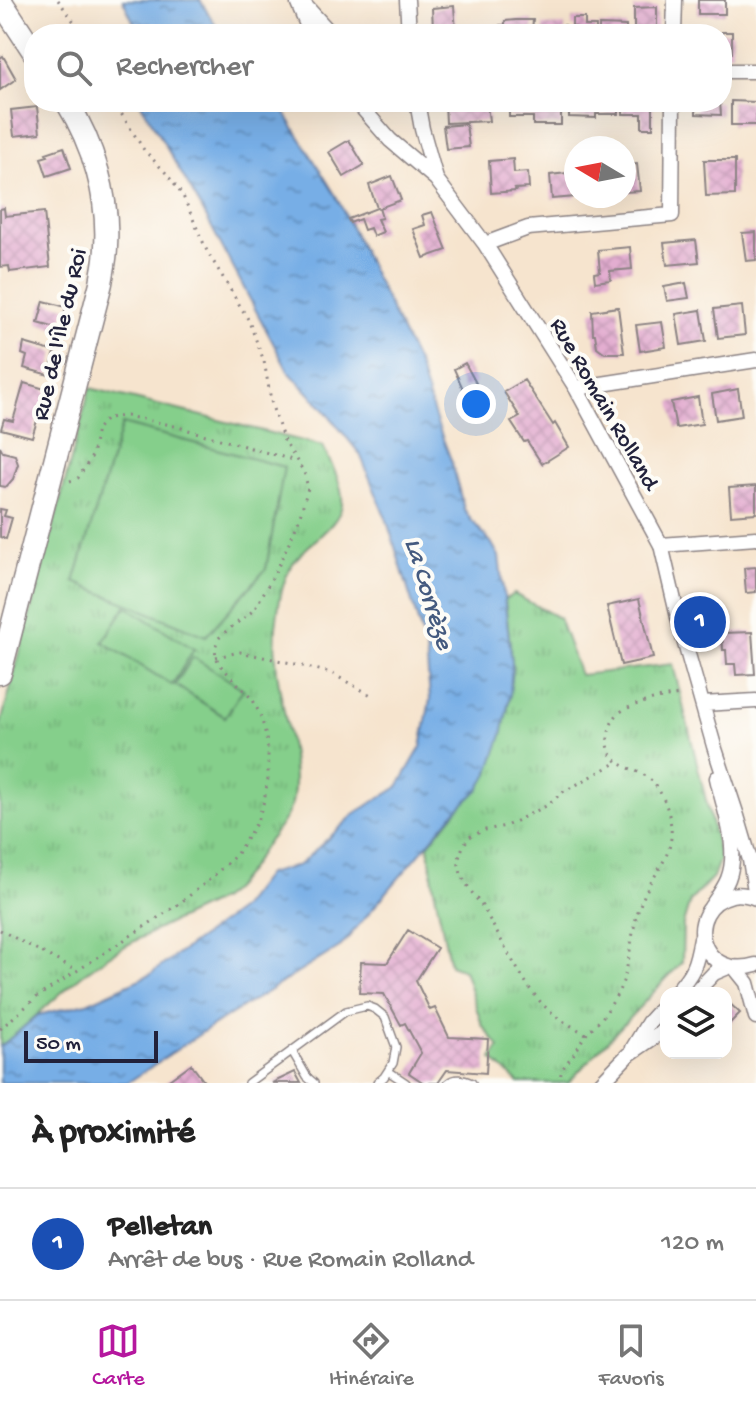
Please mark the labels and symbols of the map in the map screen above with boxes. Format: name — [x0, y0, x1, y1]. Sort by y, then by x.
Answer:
north arrow — [564, 136, 636, 208]
street label: Rue de l'Île du Roi — [28, 246, 95, 424]
street label: Rue Romain Rolland — [542, 314, 665, 498]
your location — [456, 384, 496, 424]
water label: La Corrèze — [395, 535, 459, 655]
pin: 1 — [674, 592, 726, 652]
scale bar — [24, 1027, 158, 1063]

